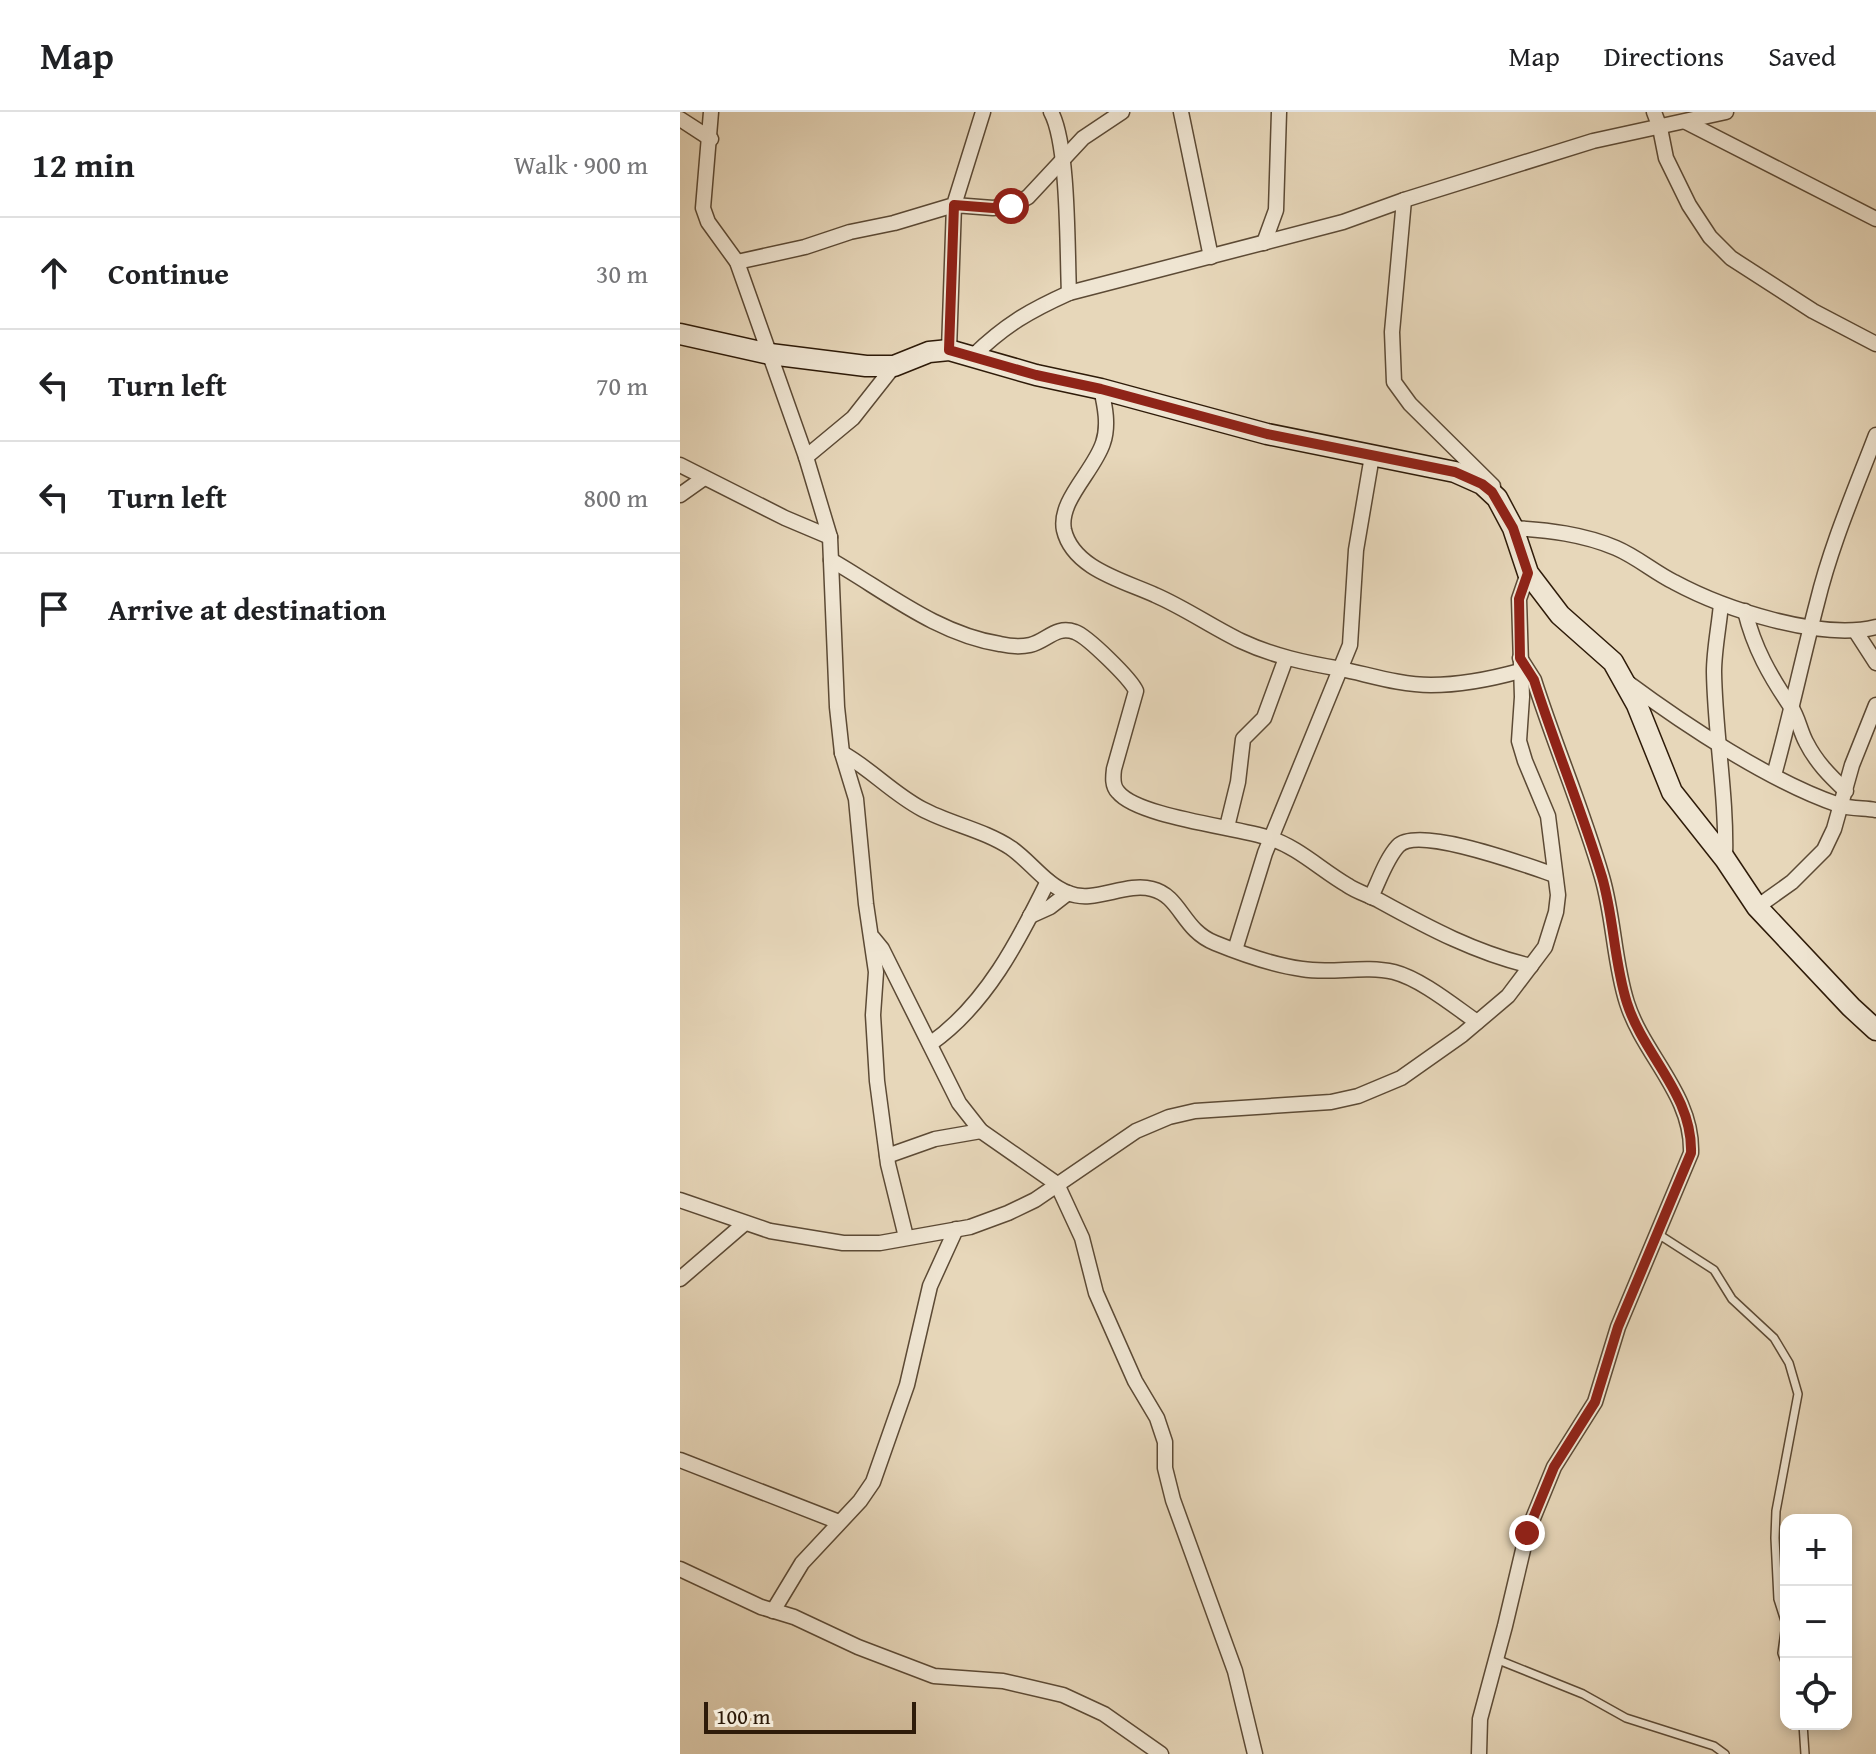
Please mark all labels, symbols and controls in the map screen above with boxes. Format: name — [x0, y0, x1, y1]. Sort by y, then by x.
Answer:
text: Map — [40, 27, 114, 83]
text: Map — [1508, 35, 1560, 76]
text: Directions — [1604, 35, 1724, 76]
text: Saved — [1768, 35, 1836, 76]
text: 12 min — [32, 140, 134, 189]
text: Walk · 900 m — [514, 145, 648, 184]
route start — [993, 188, 1029, 224]
icon: ahead — [32, 251, 76, 295]
text: Continue — [108, 251, 229, 295]
text: 30 m — [596, 254, 648, 293]
icon: left — [32, 363, 76, 407]
text: Turn left — [108, 363, 227, 407]
text: 70 m — [596, 366, 648, 405]
icon: left — [32, 475, 76, 519]
text: Turn left — [108, 475, 227, 519]
text: 800 m — [583, 478, 648, 517]
icon: arrive — [32, 587, 76, 631]
text: Arrive at destination — [108, 587, 386, 631]
map controls — [1780, 1514, 1852, 1730]
button: + — [1780, 1514, 1852, 1586]
route end — [1509, 1515, 1545, 1551]
button: − — [1780, 1586, 1852, 1658]
button: locate — [1780, 1658, 1852, 1730]
scale bar — [704, 1698, 916, 1734]
text: 100 m — [716, 1700, 771, 1732]

